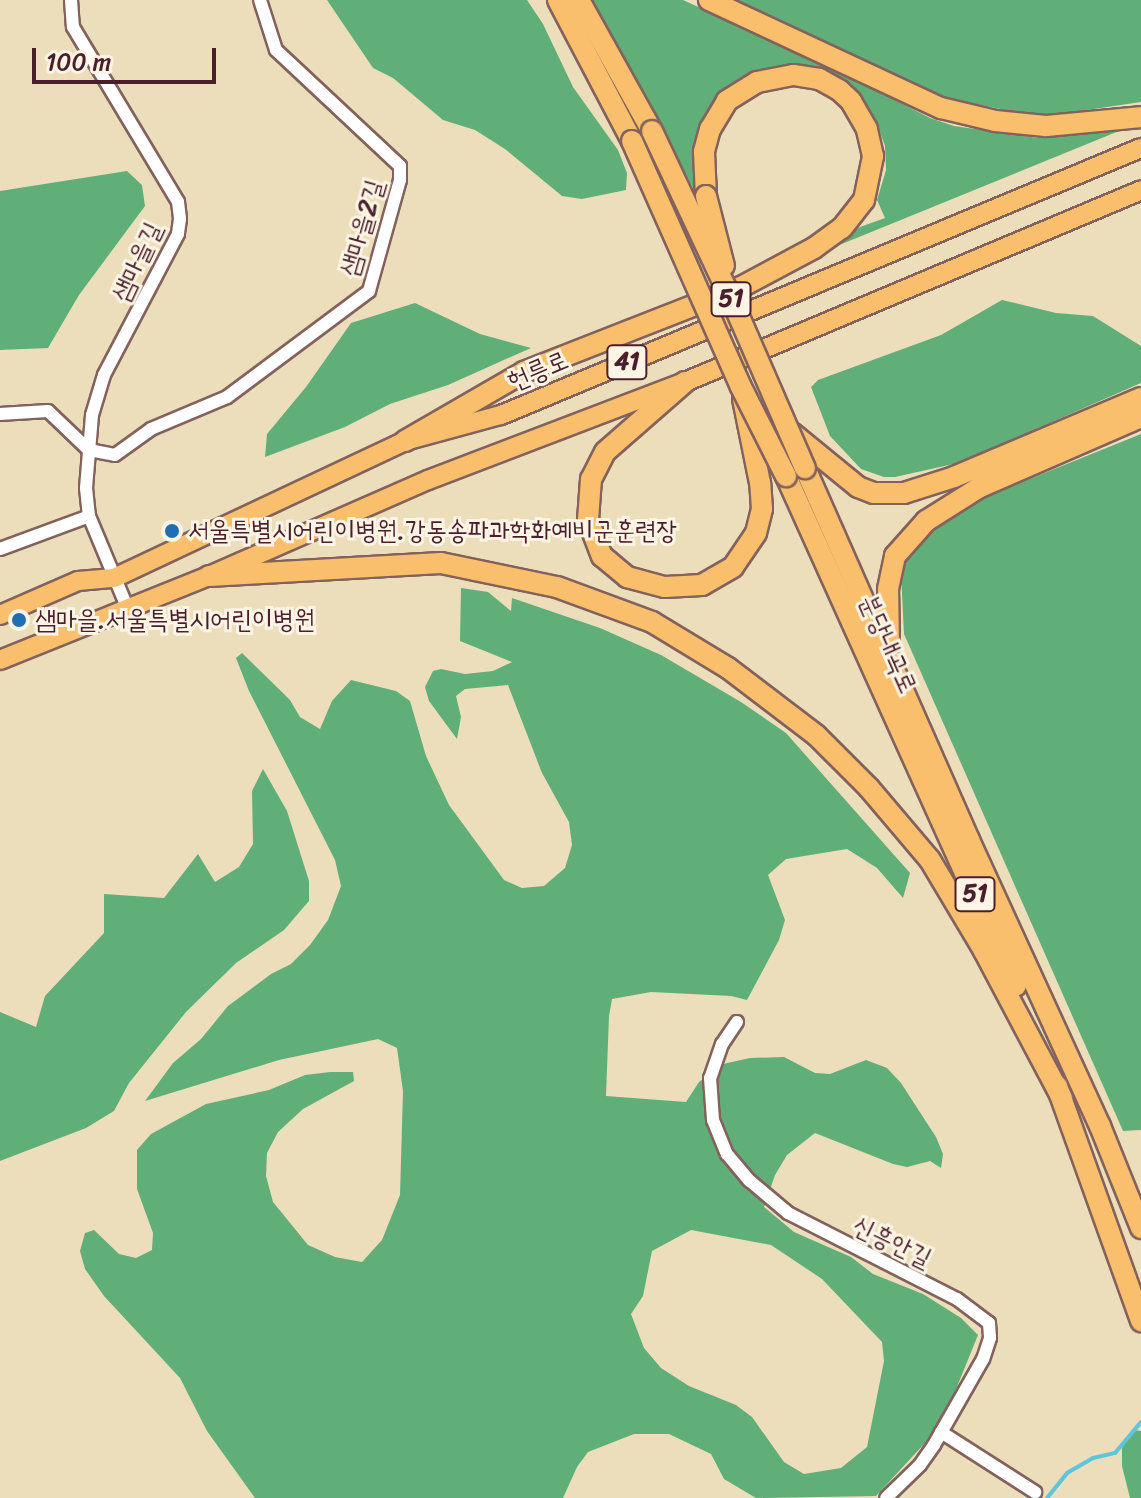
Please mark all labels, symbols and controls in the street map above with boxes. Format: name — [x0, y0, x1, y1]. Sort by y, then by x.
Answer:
scale bar — [36, 32, 220, 82]
text: 100 m — [46, 41, 111, 83]
street label: 샘마을2길 — [333, 176, 391, 280]
street label: 샘마을길 — [105, 217, 169, 307]
road number: 51 — [709, 279, 753, 319]
road number: 41 — [605, 342, 649, 382]
street label: 헌릉로 — [503, 344, 573, 398]
place label: 서울특별시어린이병원.강동송파과학화예비군훈련장 — [188, 515, 677, 547]
marker: 서울특별시어린이병원.강동송파과학화예비군훈련장 — [163, 522, 181, 540]
street label: 분당내곡로 — [852, 590, 924, 698]
place label: 샘마을.서울특별시어린이병원 — [35, 604, 315, 636]
marker: 샘마을.서울특별시어린이병원 — [10, 611, 28, 629]
road number: 51 — [953, 874, 997, 914]
street label: 신흥안길 — [848, 1210, 936, 1274]

